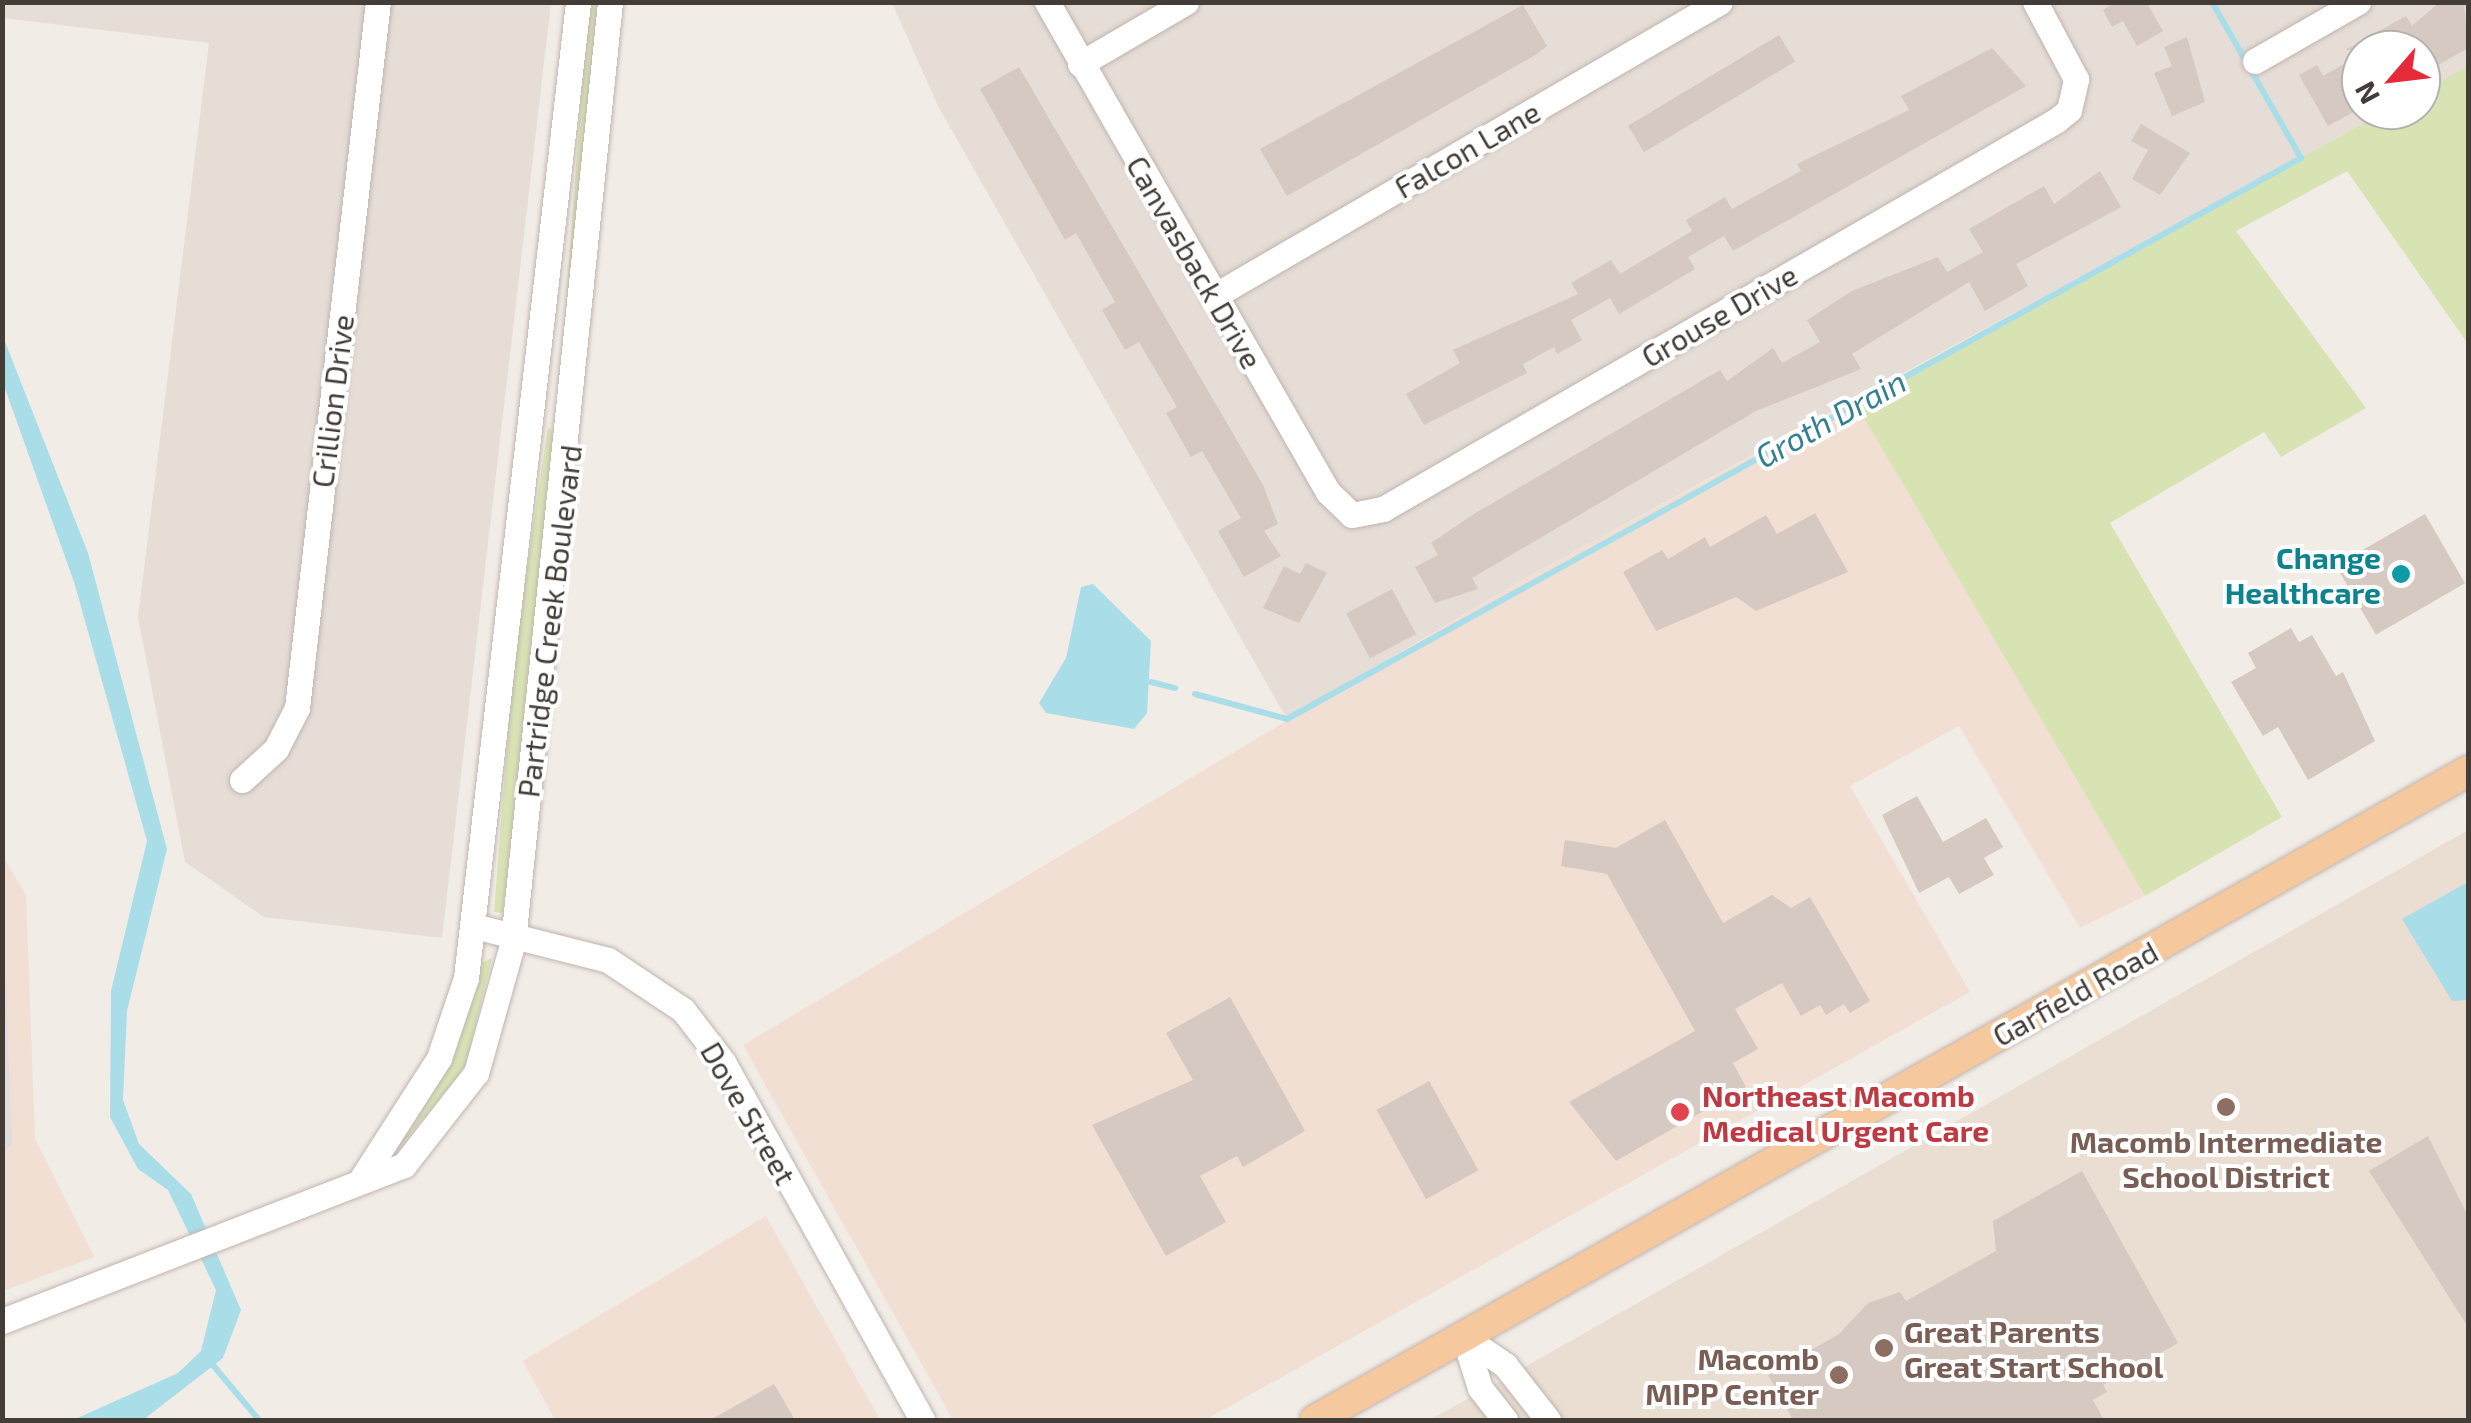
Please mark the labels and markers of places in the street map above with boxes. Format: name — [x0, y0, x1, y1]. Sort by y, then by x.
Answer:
place label: Change Healthcare — [2225, 539, 2381, 610]
marker: Change Healthcare — [2390, 563, 2412, 585]
place label: Northeast Macomb Medical Urgent Care — [1702, 1077, 1990, 1148]
marker: Macomb Intermediate School District — [2215, 1096, 2237, 1118]
marker: Northeast Macomb Medical Urgent Care — [1667, 1099, 1693, 1125]
place label: Macomb Intermediate School District — [2070, 1123, 2382, 1194]
place label: Great Parents Great Start School — [1904, 1313, 2163, 1384]
marker: Great Parents Great Start School — [1873, 1337, 1895, 1359]
place label: Macomb MIPP Center — [1645, 1340, 1819, 1410]
marker: Macomb MIPP Center — [1828, 1364, 1850, 1386]

